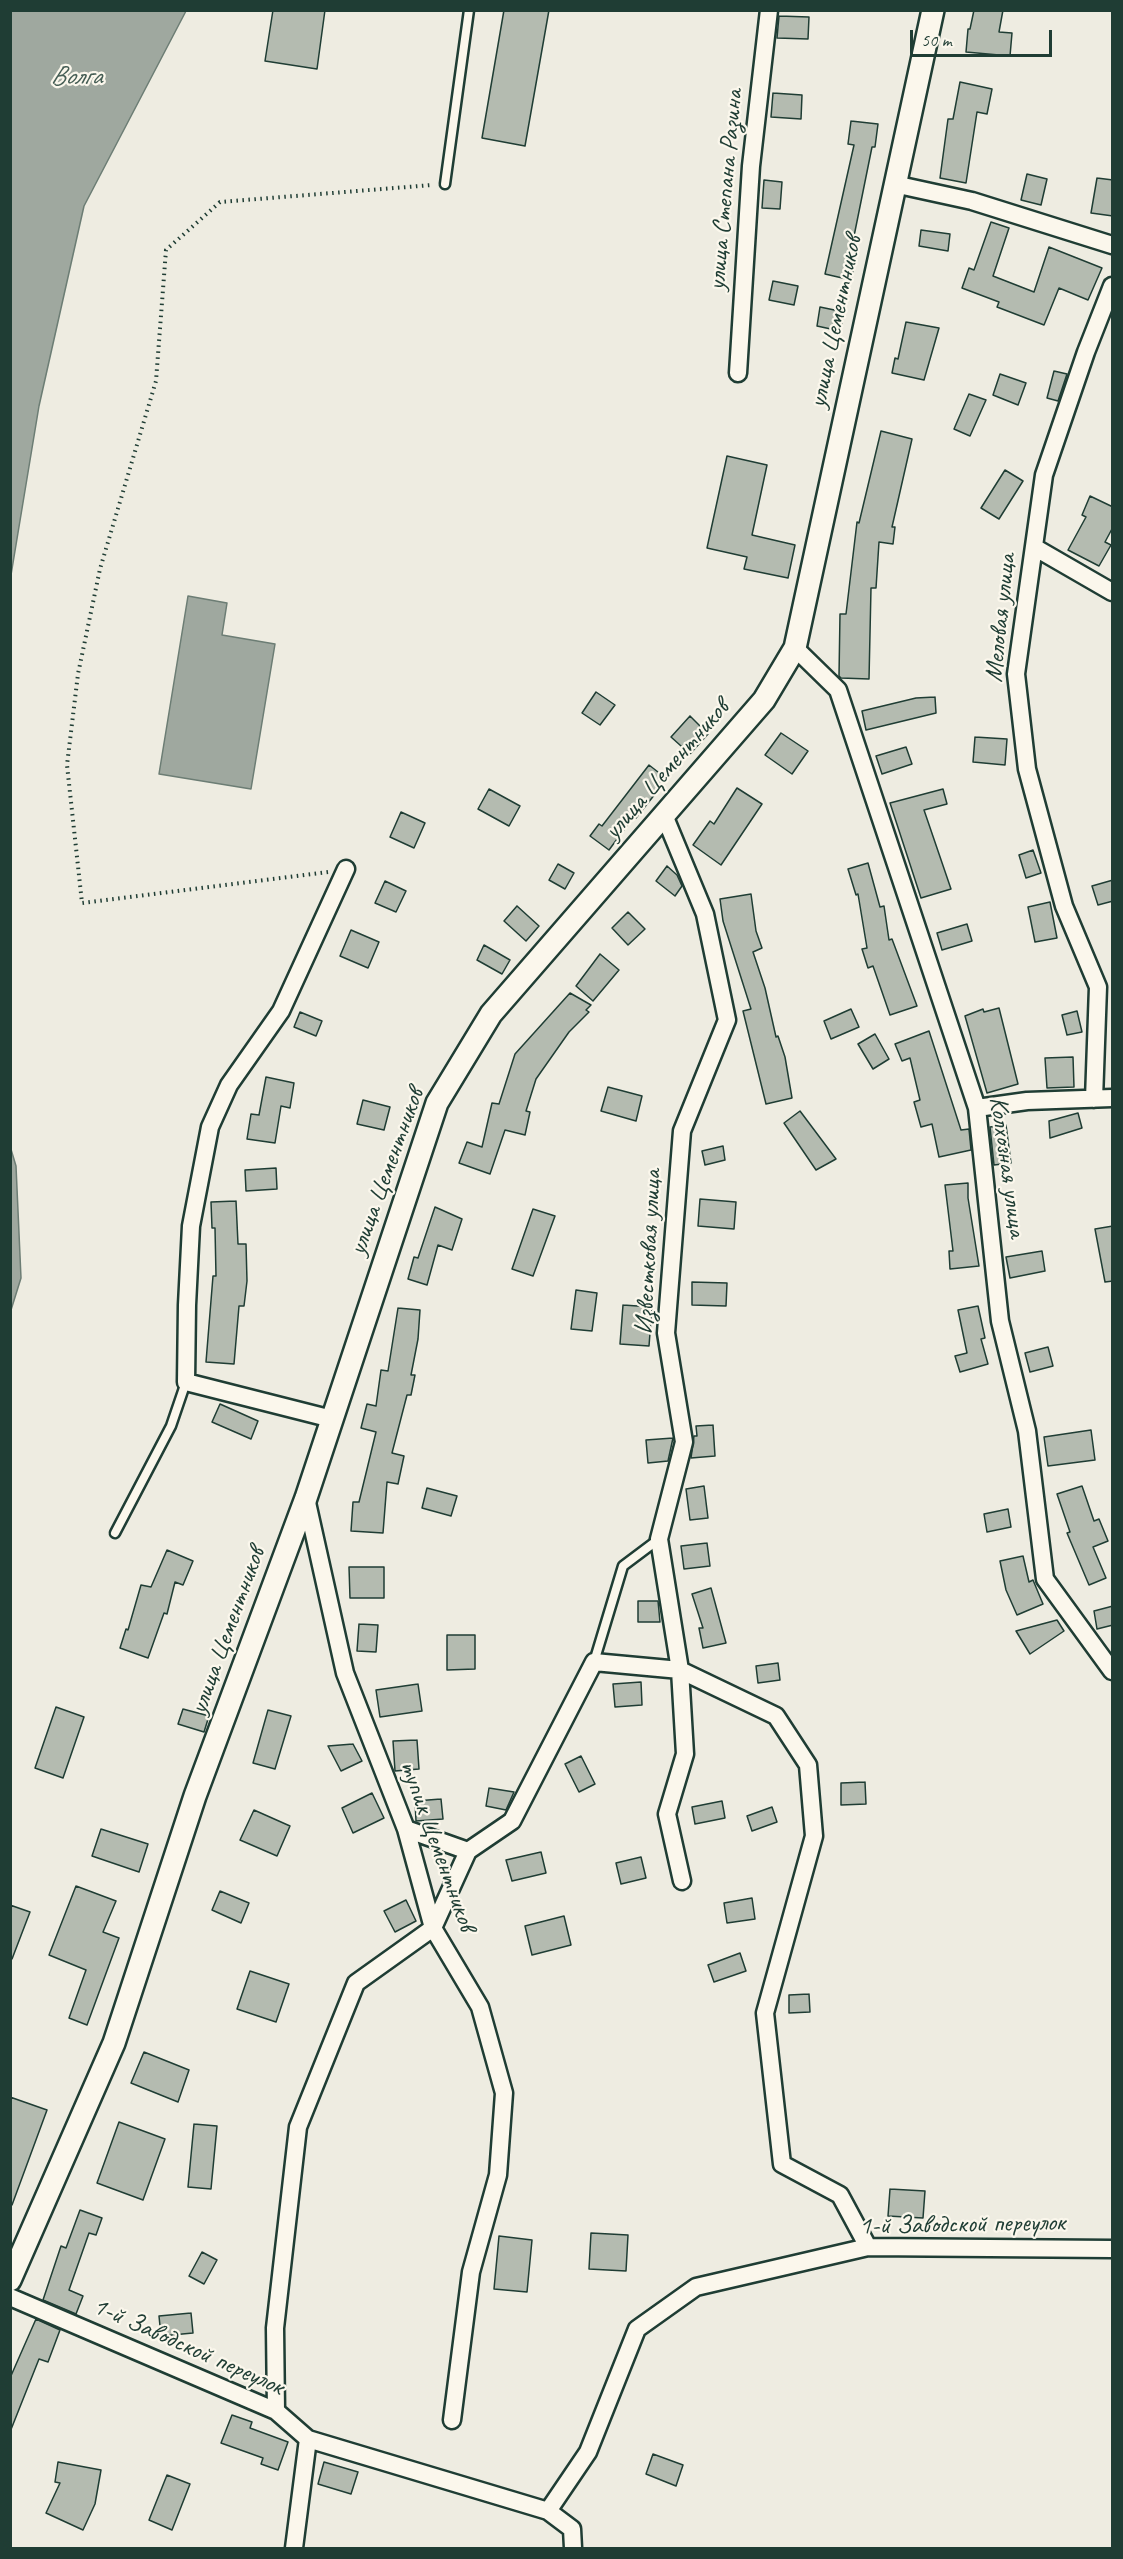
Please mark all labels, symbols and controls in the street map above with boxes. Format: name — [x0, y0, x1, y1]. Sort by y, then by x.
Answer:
scale bar — [913, 18, 1056, 56]
text: 50 m — [921, 29, 952, 51]
water label: Волга — [50, 61, 102, 93]
street label: улица Степана Разина — [702, 88, 750, 292]
street label: улица Цементников — [803, 233, 869, 411]
street label: Меловая улица — [979, 552, 1023, 684]
street label: улица Цементников — [598, 694, 736, 846]
street label: улица Цементников — [342, 1084, 432, 1260]
street label: Колхозная улица — [982, 1095, 1032, 1239]
street label: Известковая улица — [629, 1169, 669, 1335]
street label: улица Цементников — [183, 1543, 273, 1719]
street label: тупик Цементников — [392, 1757, 482, 1935]
street label: 1-й Заводской переулок — [859, 2208, 1065, 2242]
street label: 1-й Заводской переулок — [88, 2291, 288, 2403]

